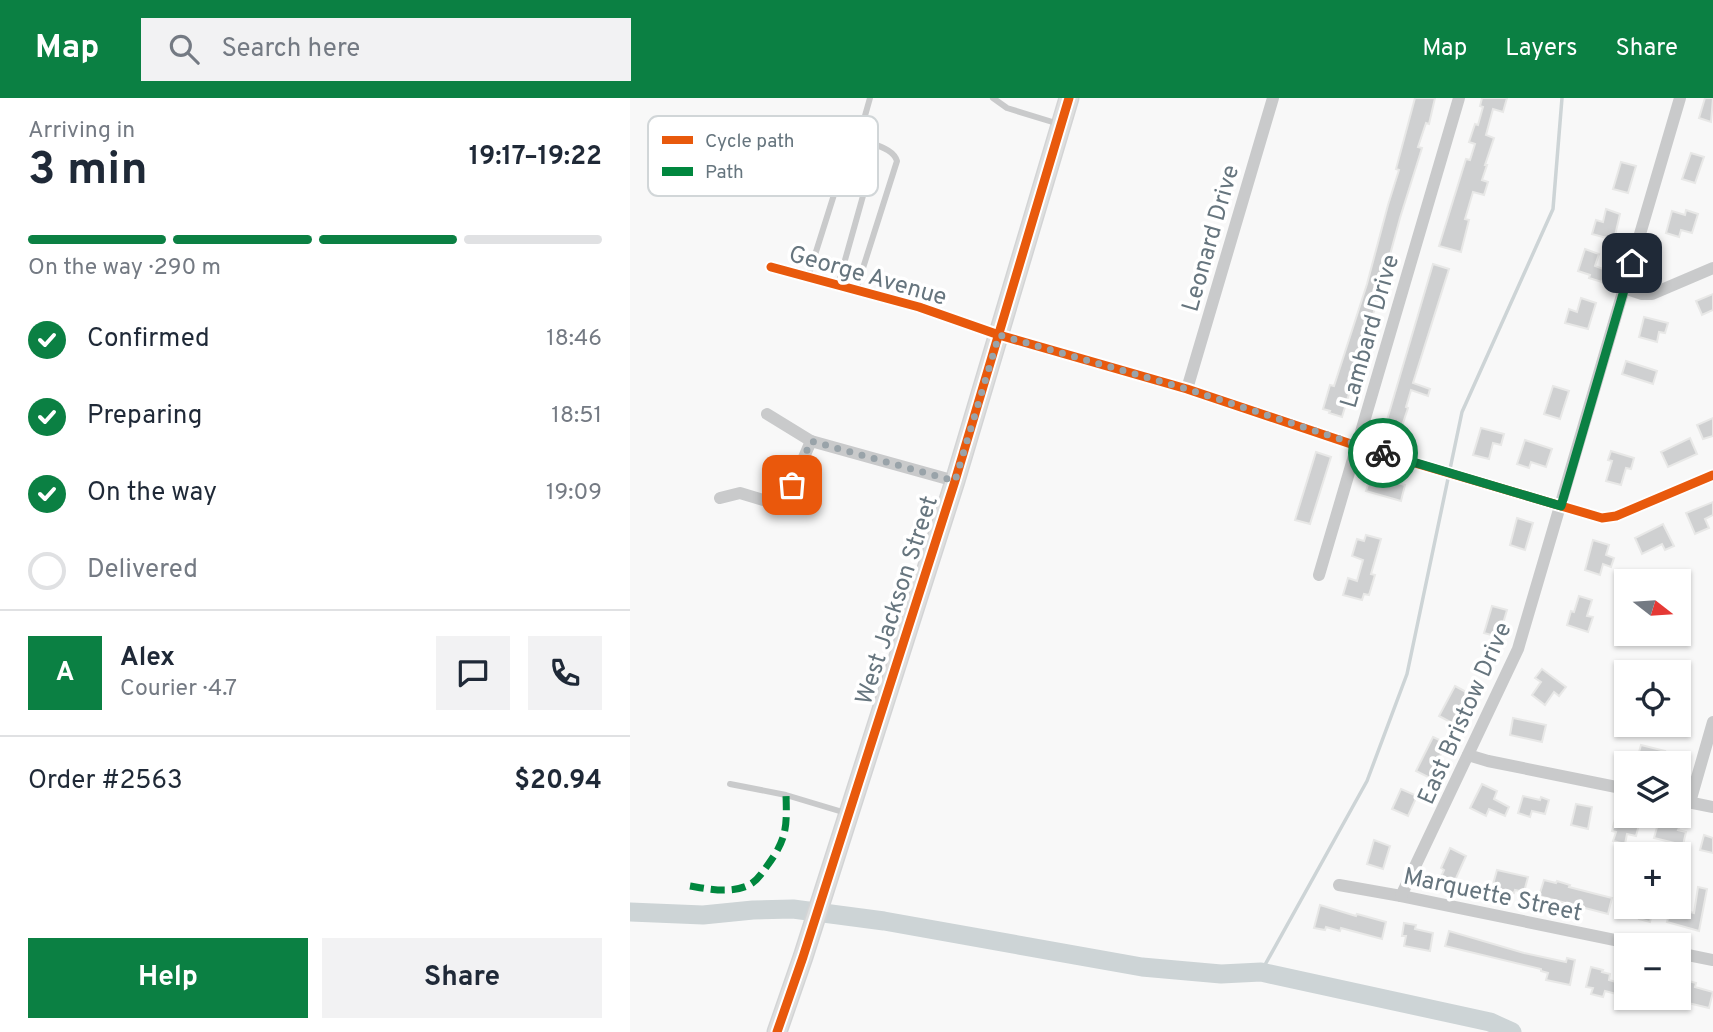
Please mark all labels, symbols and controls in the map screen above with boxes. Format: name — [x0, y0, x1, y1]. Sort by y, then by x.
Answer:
search box — [141, 18, 631, 81]
text: Map — [35, 28, 99, 70]
icon: search — [165, 30, 203, 68]
text: Search here — [221, 33, 360, 66]
text: Map — [1422, 34, 1467, 64]
text: Layers — [1505, 34, 1577, 64]
text: Share — [1615, 34, 1678, 64]
legend — [648, 116, 878, 196]
text: Arriving in — [28, 117, 135, 146]
text: Cycle path — [705, 130, 794, 154]
text: 19:17–19:22 — [469, 141, 602, 174]
text: 3 min — [28, 142, 148, 201]
text: Path — [705, 161, 744, 185]
street label: Leonard Drive — [1177, 162, 1247, 315]
pin — [1602, 233, 1662, 293]
street label: George Avenue — [785, 240, 950, 314]
icon: home — [1613, 244, 1651, 282]
street label: Lambard Drive — [1335, 251, 1407, 412]
text: On the way · 290 m — [28, 254, 221, 283]
icon: check — [28, 321, 66, 359]
text: Confirmed — [87, 323, 210, 356]
text: 18:46 — [546, 325, 602, 354]
icon: check — [28, 398, 66, 436]
text: Preparing — [87, 400, 202, 433]
text: 18:51 — [551, 402, 602, 431]
courier — [1348, 418, 1418, 488]
icon: bike — [1364, 434, 1402, 472]
pin — [762, 455, 822, 515]
icon: bag — [773, 466, 811, 504]
icon: check — [28, 475, 66, 513]
text: On the way — [87, 477, 217, 510]
text: 19:09 — [546, 479, 602, 508]
street label: West Jackson Street — [850, 492, 946, 709]
text: Delivered — [87, 554, 198, 587]
north arrow — [1614, 569, 1690, 646]
map controls — [1614, 569, 1691, 1010]
street label: East Bristow Drive — [1412, 618, 1519, 810]
button: chat — [436, 636, 510, 710]
button: phone — [528, 636, 602, 710]
text: Alex — [120, 642, 175, 675]
text: A — [56, 657, 74, 690]
button: locate — [1614, 660, 1691, 737]
text: Courier · 4.7 — [120, 675, 237, 704]
button: layers — [1614, 751, 1691, 828]
text: Order #2563 — [28, 765, 183, 798]
text: $20.94 — [514, 765, 602, 798]
button: + — [1614, 842, 1691, 919]
street label: Marquette Street — [1400, 862, 1585, 930]
button: − — [1614, 933, 1691, 1010]
button: Help — [28, 938, 308, 1018]
button: Share — [322, 938, 602, 1018]

